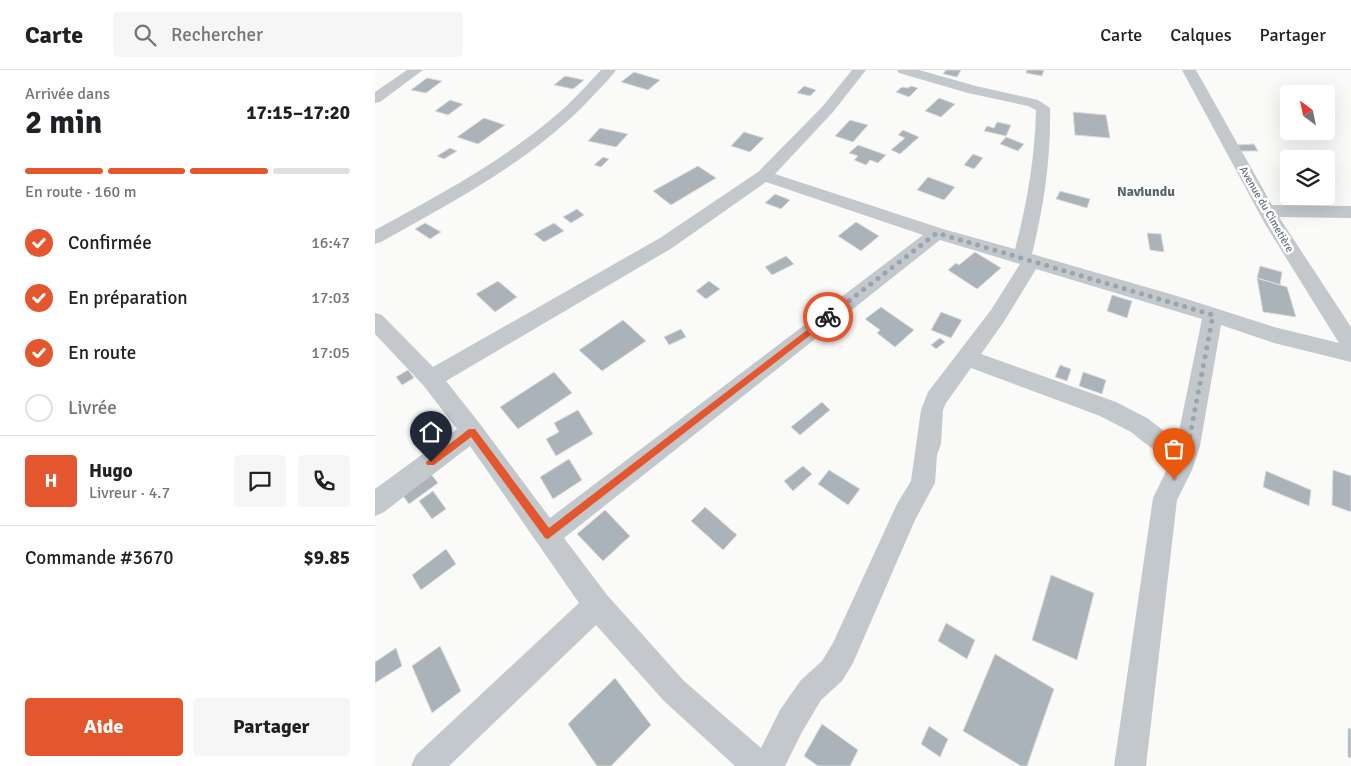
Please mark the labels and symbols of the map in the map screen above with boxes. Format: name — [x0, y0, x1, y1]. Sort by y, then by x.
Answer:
north arrow — [1280, 85, 1335, 140]
street label: Avenue du Cimetière — [1237, 164, 1296, 254]
district label: Naviundu — [1117, 183, 1175, 200]
courier — [803, 292, 853, 342]
pin — [410, 411, 452, 462]
pin — [1153, 428, 1195, 479]

